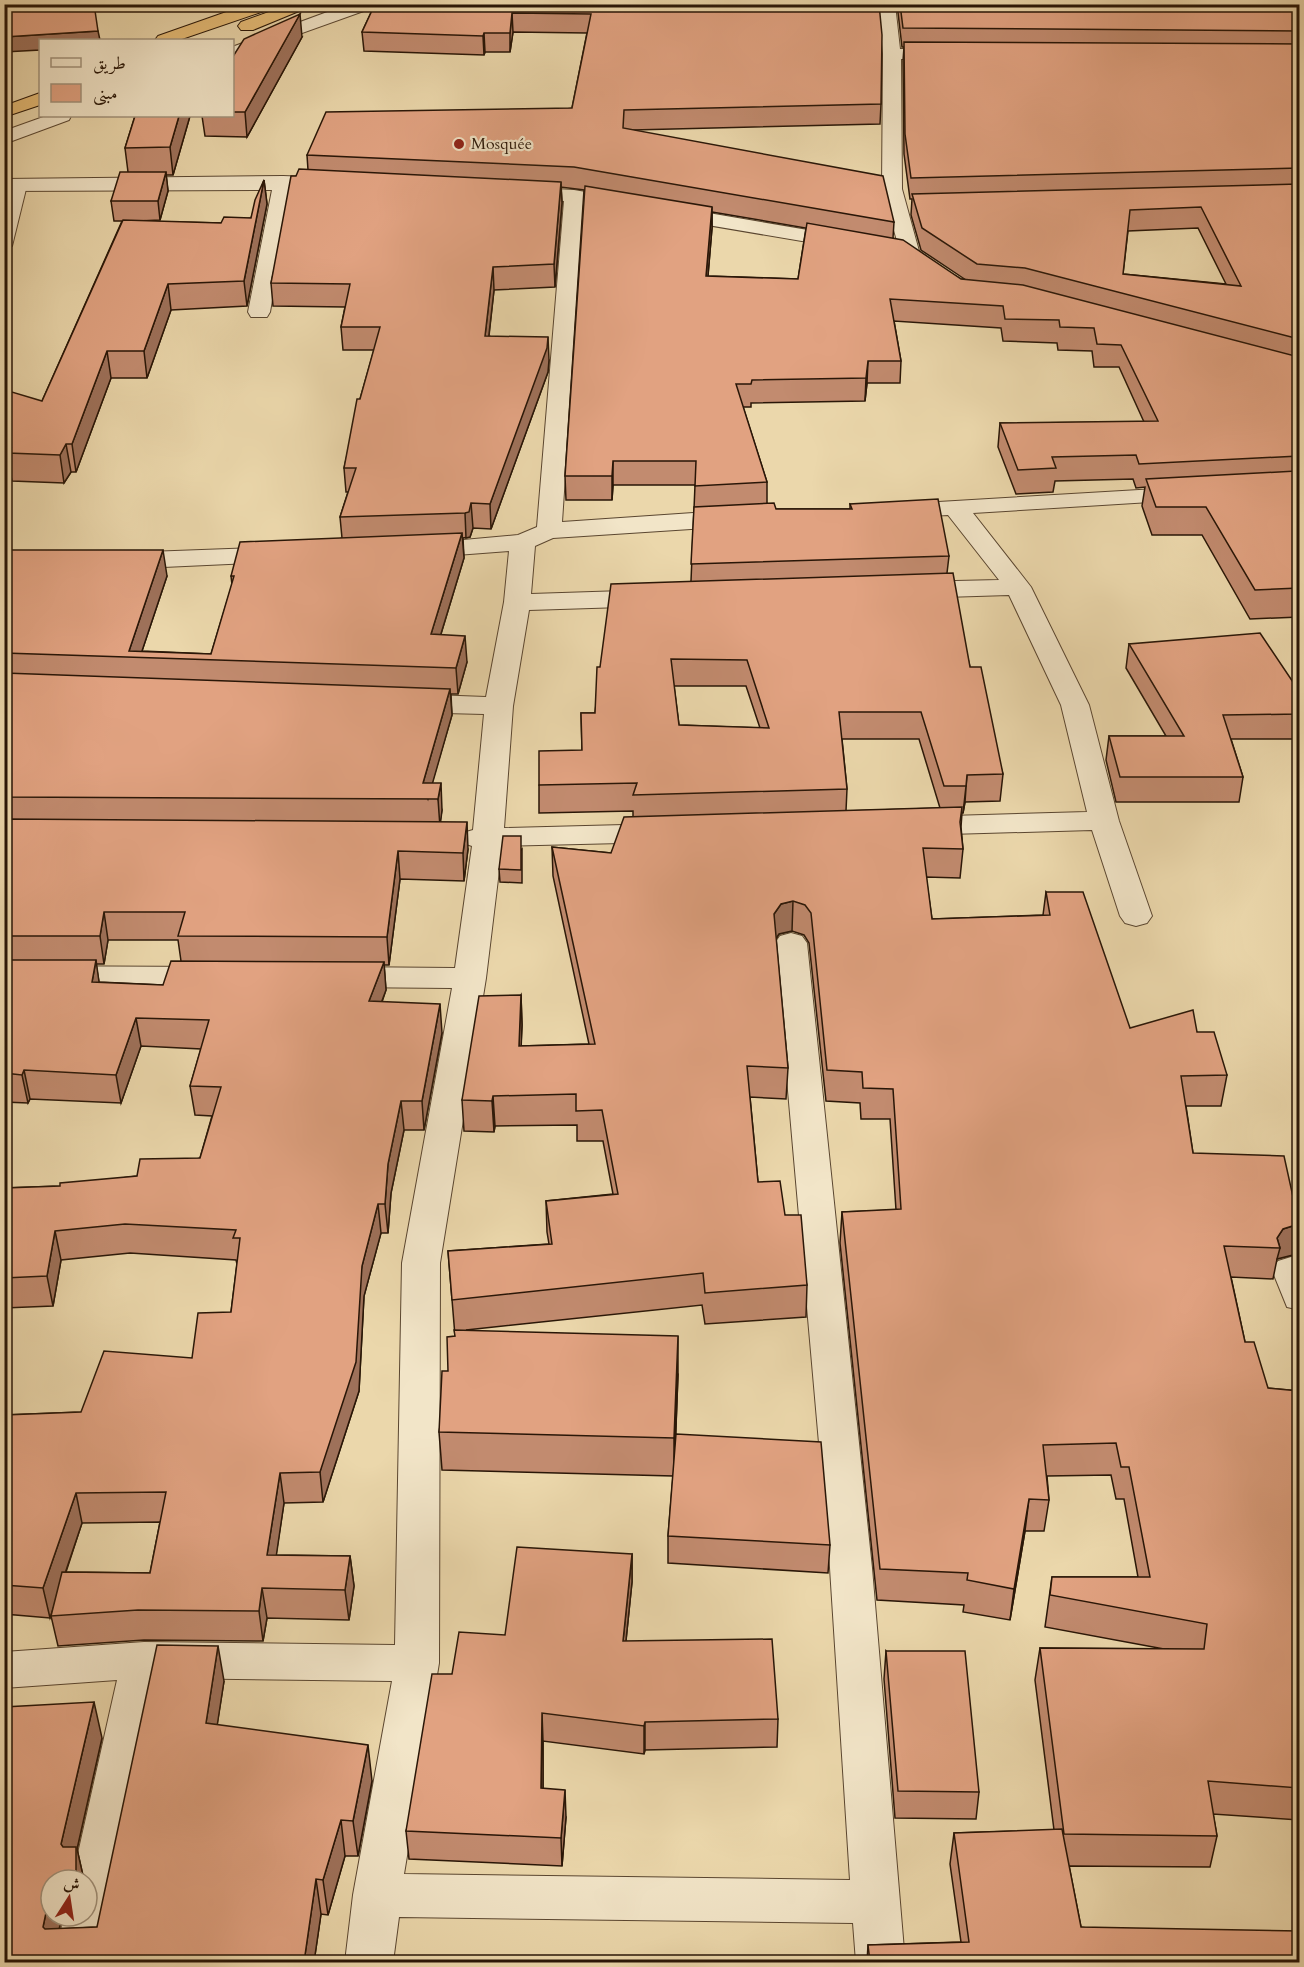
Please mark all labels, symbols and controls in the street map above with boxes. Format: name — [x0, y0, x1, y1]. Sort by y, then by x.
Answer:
legend — [39, 39, 234, 117]
text: طريق — [93, 51, 126, 76]
text: مبنى — [93, 81, 118, 106]
place label: Mosquée — [471, 133, 532, 155]
marker: Mosquée — [452, 137, 466, 151]
north arrow — [39, 1868, 99, 1928]
text: ش — [62, 1872, 82, 1897]

